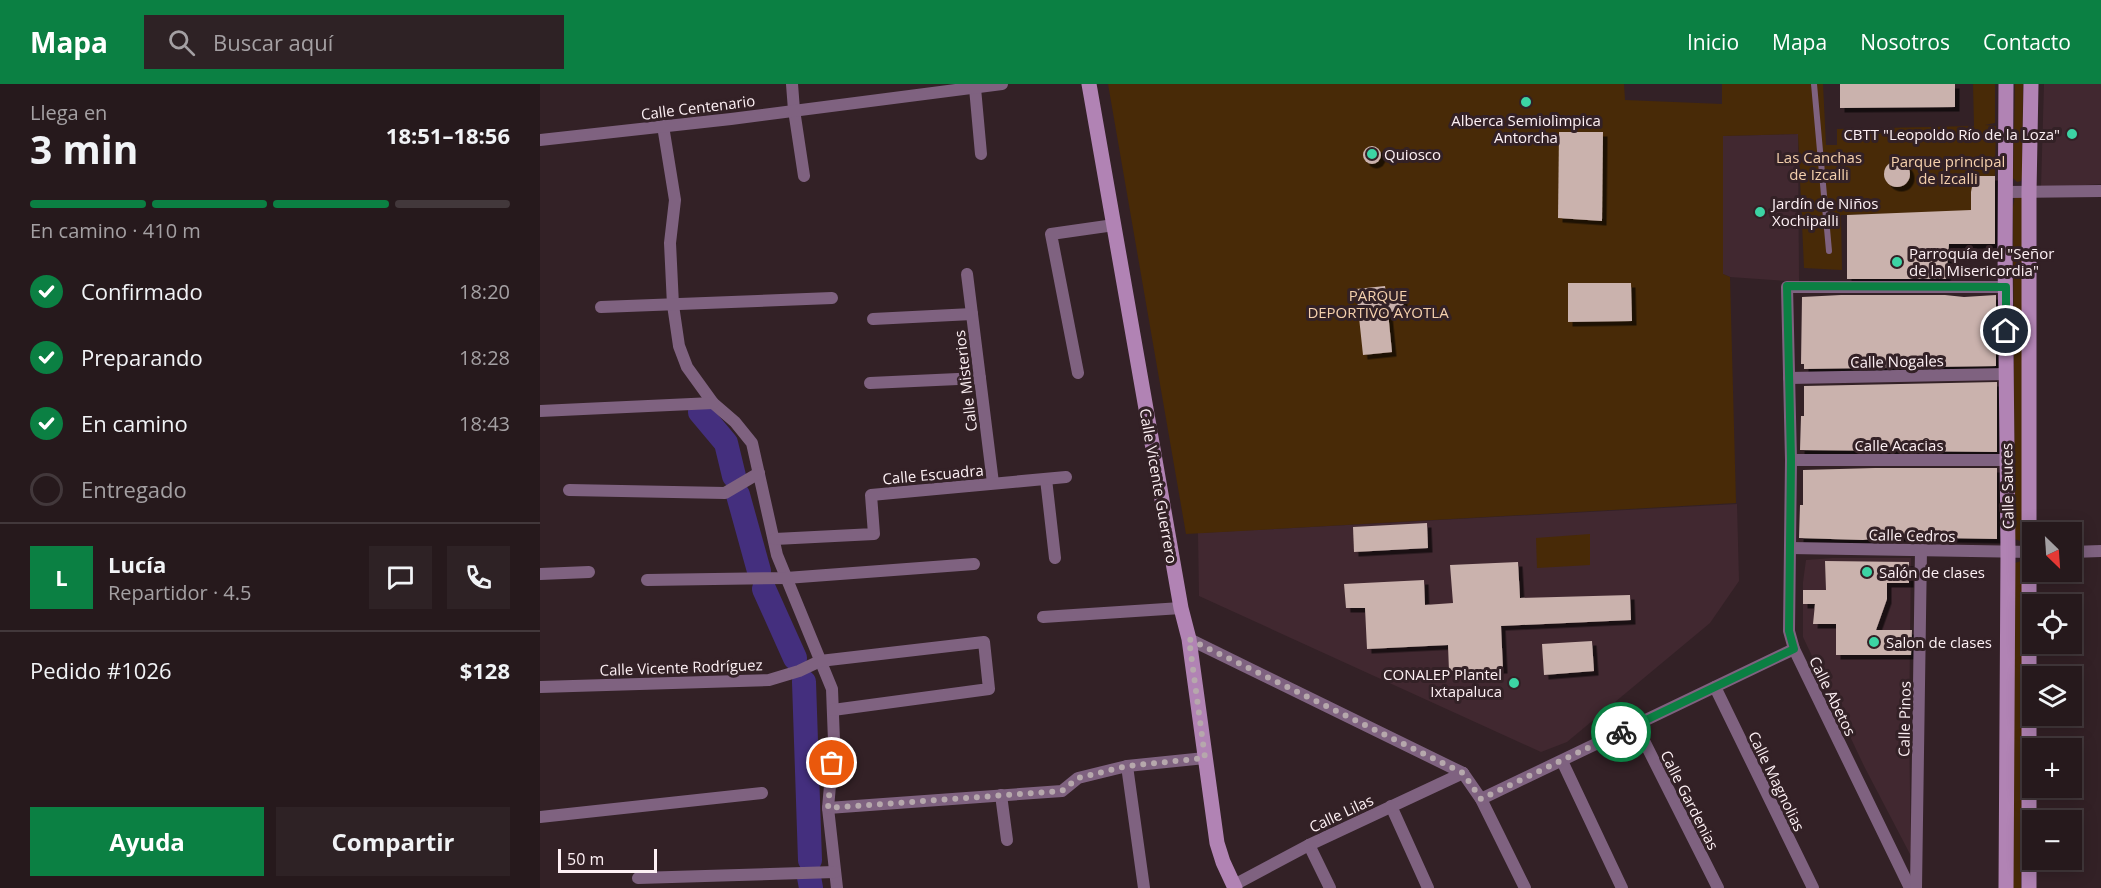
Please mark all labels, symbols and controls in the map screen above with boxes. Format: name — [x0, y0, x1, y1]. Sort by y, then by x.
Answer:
search box — [144, 15, 564, 69]
text: Mapa — [30, 23, 108, 61]
icon: search — [165, 26, 198, 59]
text: Buscar aquí — [213, 27, 333, 57]
text: Inicio — [1687, 28, 1739, 56]
text: Mapa — [1772, 28, 1827, 56]
text: Nosotros — [1860, 28, 1950, 56]
text: Contacto — [1983, 28, 2071, 56]
street label: Calle Centenario — [640, 90, 756, 124]
marker: Alberca Semiolìmpica Antorcha — [1519, 95, 1533, 109]
text: Llega en — [30, 99, 107, 126]
place label: Alberca Semiolìmpica Antorcha — [1451, 110, 1601, 147]
text: 18:51–18:56 — [386, 120, 510, 150]
text: 3 min — [30, 122, 138, 175]
place label: CBTT "Leopoldo Río de la Loza" — [1843, 124, 2060, 144]
marker: CBTT "Leopoldo Río de la Loza" — [2065, 127, 2079, 141]
place label: Quiosco — [1384, 144, 1441, 164]
marker: Quiosco — [1365, 147, 1379, 161]
park label: Las Canchas de Izcalli — [1776, 147, 1862, 184]
park label: Parque principal de Izcalli — [1891, 151, 2005, 188]
place label: Jardín de Niños Xochipalli — [1770, 193, 1879, 230]
marker: Jardín de Niños Xochipalli — [1753, 205, 1767, 219]
text: En camino · 410 m — [30, 217, 201, 244]
place label: Parroquía del "Señor de la Misericordia" — [1909, 243, 2054, 280]
marker: Parroquía del "Señor de la Misericordia" — [1890, 255, 1904, 269]
icon: check — [30, 275, 63, 308]
text: Confirmado — [81, 276, 203, 306]
text: 18:20 — [459, 278, 510, 305]
park label: PARQUE DEPORTIVO AYOTLA — [1307, 285, 1449, 322]
pin — [1980, 305, 2031, 356]
icon: home — [1989, 314, 2022, 347]
street label: Calle Misterios — [949, 329, 981, 433]
icon: check — [30, 341, 63, 374]
text: Preparando — [81, 342, 203, 372]
text: 18:28 — [459, 344, 510, 371]
street label: Calle Nogales — [1850, 350, 1944, 372]
icon: check — [30, 407, 63, 440]
street label: Calle Vicente Guerrero — [1135, 407, 1183, 565]
text: En camino — [81, 408, 188, 438]
text: 18:43 — [459, 410, 510, 437]
street label: Calle Acacias — [1854, 435, 1944, 455]
street label: Calle Sauces — [1996, 443, 2018, 529]
street label: Calle Escuadra — [882, 460, 984, 488]
text: Entregado — [81, 474, 187, 504]
north arrow — [2022, 522, 2082, 582]
map controls — [2022, 522, 2082, 870]
street label: Calle Cedros — [1868, 524, 1956, 546]
button: chat — [369, 546, 432, 609]
button: phone — [447, 546, 510, 609]
text: Lucía — [108, 549, 166, 579]
text: L — [55, 562, 68, 592]
place label: Salón de clases — [1879, 562, 1985, 582]
marker: Salón de clases — [1860, 565, 1874, 579]
text: Repartidor · 4.5 — [108, 579, 252, 606]
button: locate — [2022, 594, 2082, 654]
place label: Salon de clases — [1886, 632, 1992, 652]
marker: Salon de clases — [1867, 635, 1881, 649]
street label: Calle Abetos — [1805, 653, 1861, 739]
street label: Calle Vicente Rodríguez — [599, 654, 763, 680]
text: Pedido #1026 — [30, 655, 172, 685]
text: $128 — [460, 655, 510, 685]
place label: CONALEP Plantel Ixtapaluca — [1383, 664, 1502, 701]
button: layers — [2022, 666, 2082, 726]
marker: CONALEP Plantel Ixtapaluca — [1507, 676, 1521, 690]
street label: Calle Pinos — [1893, 681, 1915, 757]
courier — [1591, 702, 1651, 762]
icon: bike — [1605, 716, 1638, 749]
street label: Calle Magnolias — [1744, 728, 1810, 834]
pin — [806, 737, 857, 788]
button: + — [2022, 738, 2082, 798]
icon: bag — [815, 746, 848, 779]
street label: Calle Gardenias — [1656, 747, 1724, 853]
street label: Calle Lilas — [1306, 789, 1376, 837]
button: Ayuda — [30, 807, 264, 876]
button: Compartir — [276, 807, 510, 876]
button: − — [2022, 810, 2082, 870]
scale bar — [558, 846, 657, 874]
text: 50 m — [567, 848, 604, 870]

